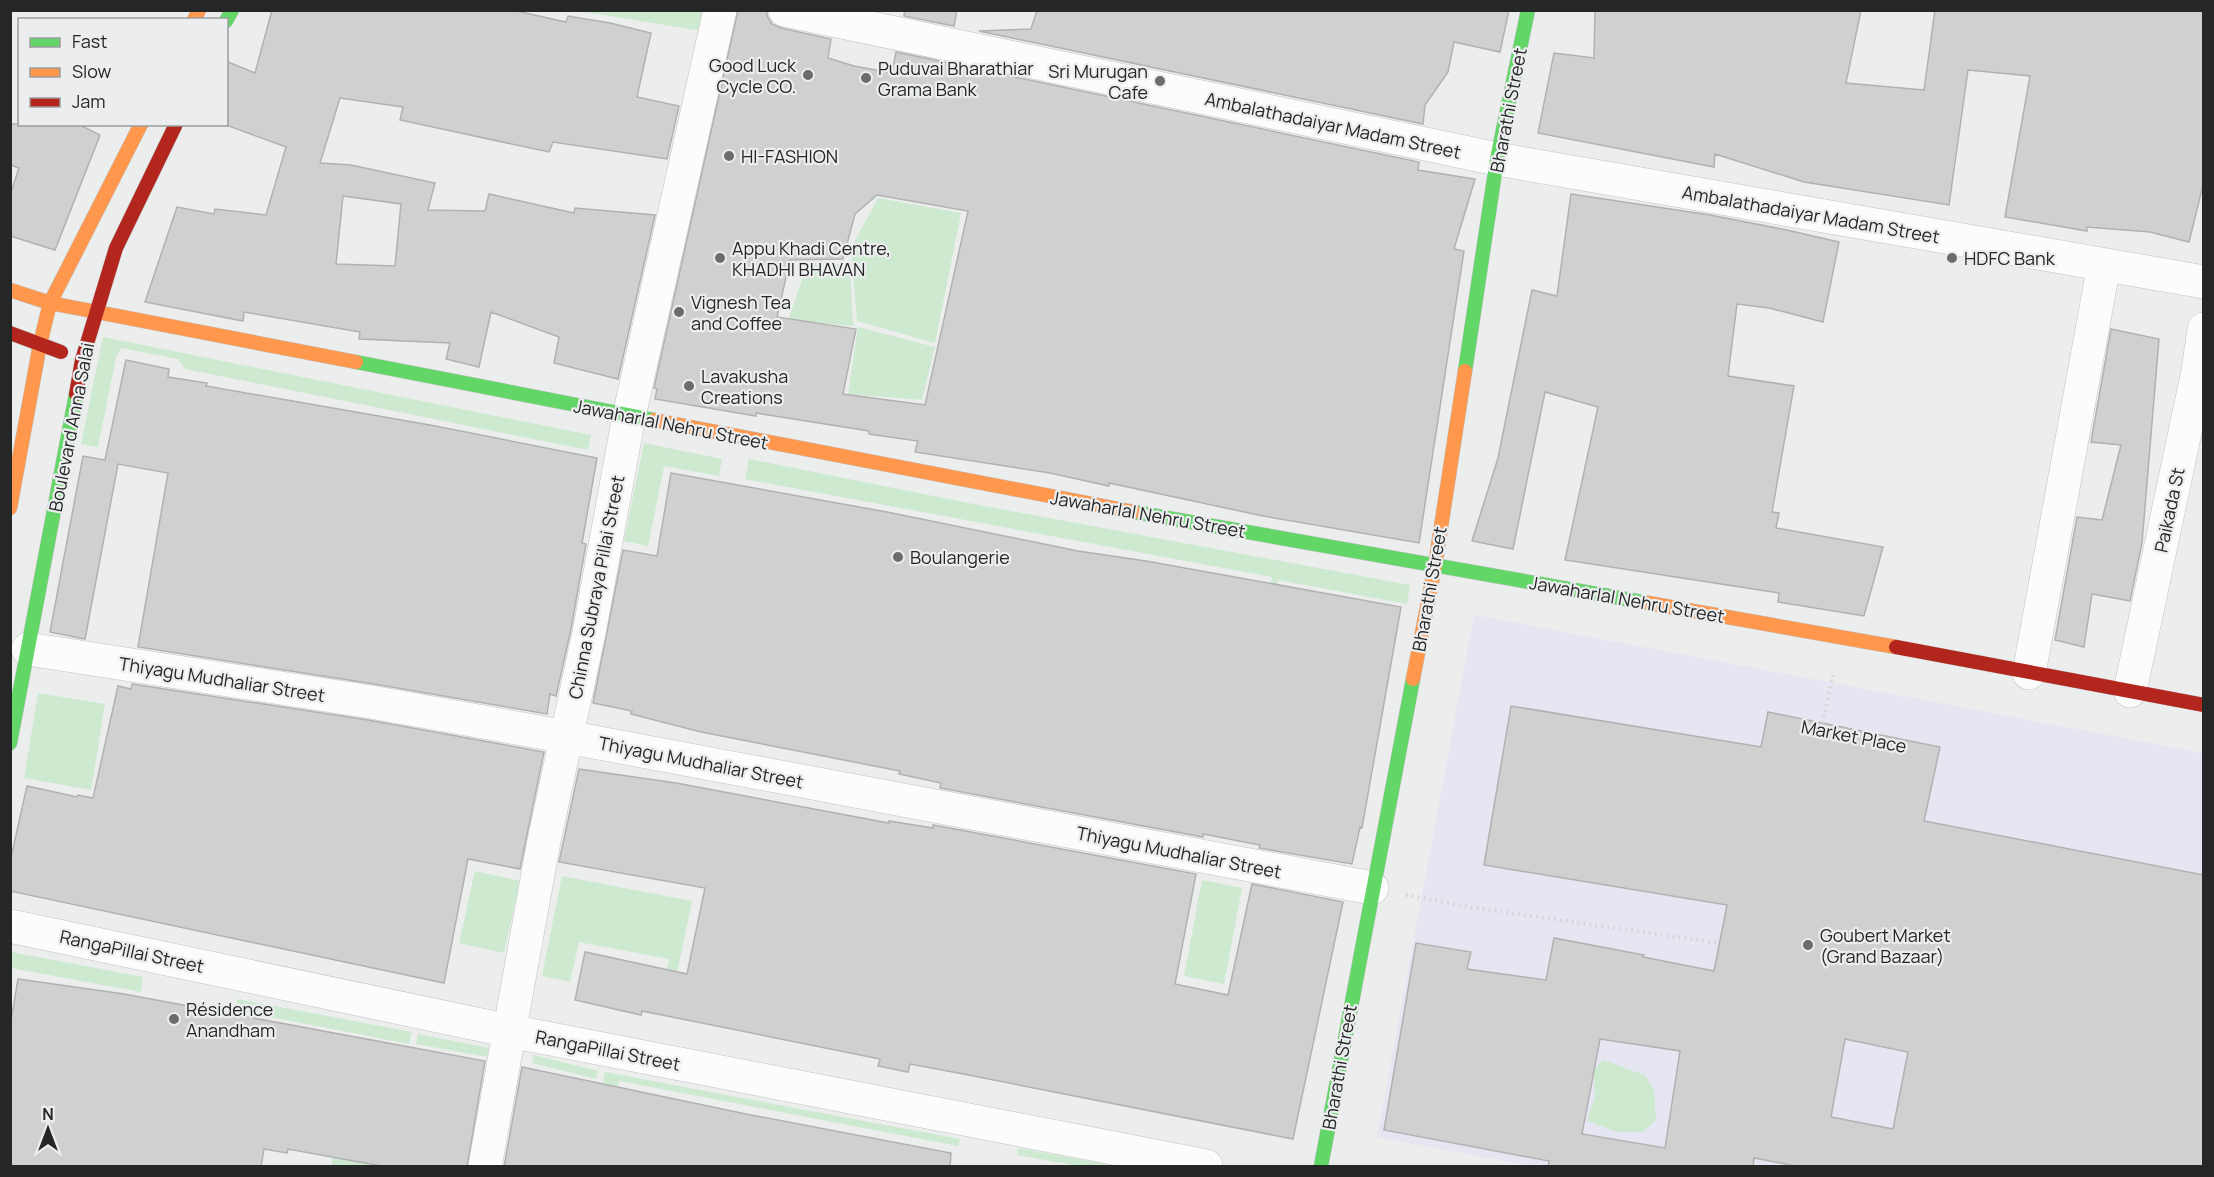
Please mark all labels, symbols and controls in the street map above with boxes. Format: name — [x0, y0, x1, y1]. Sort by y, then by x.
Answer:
legend — [18, 18, 228, 126]
text: Fast — [72, 29, 107, 53]
street label: Bharathi Street — [1484, 46, 1532, 174]
place label: Good Luck Cycle CO. — [709, 53, 797, 98]
place label: Puduvai Bharathiar Grama Bank — [878, 56, 1034, 101]
text: Slow — [72, 59, 112, 83]
place label: Sri Murugan Cafe — [1048, 59, 1148, 104]
marker: Good Luck Cycle CO. — [801, 68, 815, 82]
marker: Puduvai Bharathiar Grama Bank — [859, 71, 873, 85]
marker: Sri Murugan Cafe — [1153, 74, 1167, 88]
street label: Ambalathadaiyar Madam Street — [1203, 86, 1463, 164]
text: Jam — [72, 89, 106, 113]
place label: HI-FASHION — [741, 144, 838, 168]
marker: HI-FASHION — [722, 149, 736, 163]
street label: Ambalathadaiyar Madam Street — [1680, 180, 1942, 248]
place label: Appu Khadi Centre, KHADHI BHAVAN — [732, 236, 891, 281]
place label: HDFC Bank — [1964, 246, 2056, 270]
marker: Appu Khadi Centre, KHADHI BHAVAN — [713, 251, 727, 265]
marker: HDFC Bank — [1945, 251, 1959, 265]
place label: Vignesh Tea and Coffee — [691, 290, 791, 335]
marker: Vignesh Tea and Coffee — [672, 305, 686, 319]
street label: Boulevard Anna Salai — [43, 340, 99, 514]
place label: Lavakusha Creations — [701, 364, 788, 409]
marker: Lavakusha Creations — [682, 379, 696, 393]
street label: Jawaharlal Nehru Street — [572, 393, 770, 455]
street label: Paikada St — [2148, 465, 2190, 555]
street label: Chinna Subraya Pillai Street — [562, 473, 630, 701]
street label: Jawaharlal Nehru Street — [1049, 485, 1247, 543]
street label: Bharathi Street — [1406, 525, 1452, 653]
place label: Boulangerie — [910, 545, 1010, 569]
marker: Boulangerie — [891, 550, 905, 564]
street label: Jawaharlal Nehru Street — [1528, 570, 1726, 628]
street label: Thiyagu Mudhaliar Street — [117, 651, 327, 707]
street label: Market Place — [1799, 714, 1909, 758]
street label: Thiyagu Mudhaliar Street — [596, 730, 806, 794]
street label: Thiyagu Mudhaliar Street — [1074, 820, 1284, 884]
place label: Goubert Market (Grand Bazaar) — [1820, 923, 1951, 968]
street label: RangaPillai Street — [58, 924, 206, 978]
marker: Goubert Market (Grand Bazaar) — [1801, 938, 1815, 952]
place label: Résidence Anandham — [186, 997, 275, 1042]
street label: Bharathi Street — [1316, 1003, 1362, 1131]
marker: Résidence Anandham — [167, 1012, 181, 1026]
street label: RangaPillai Street — [534, 1024, 682, 1076]
north arrow — [18, 1099, 78, 1159]
text: N — [42, 1103, 54, 1125]

